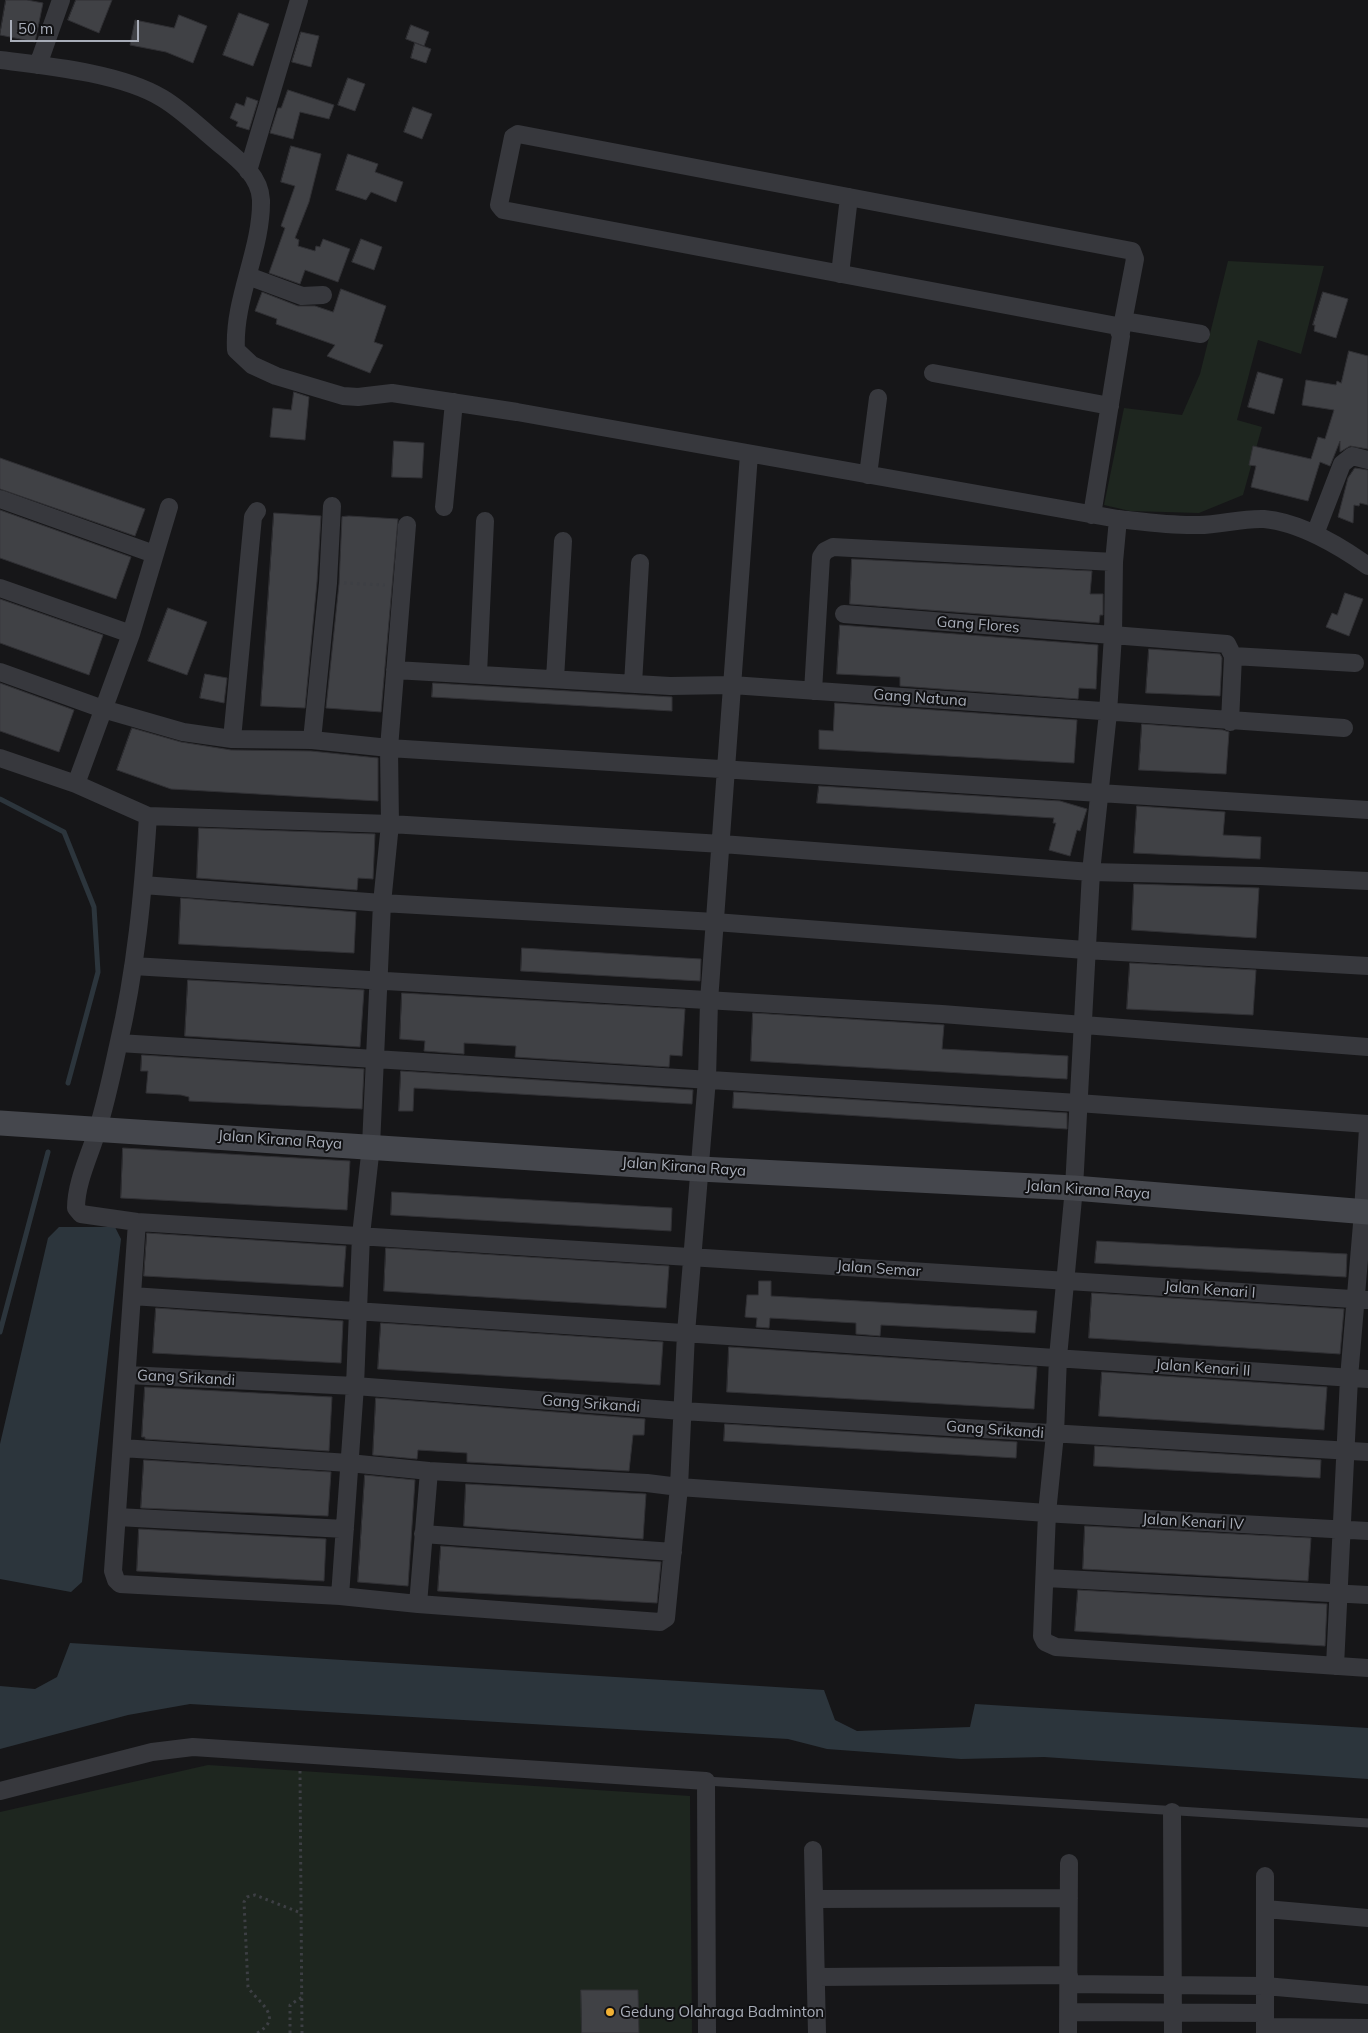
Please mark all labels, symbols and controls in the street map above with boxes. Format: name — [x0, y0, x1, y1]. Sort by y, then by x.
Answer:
scale bar — [12, 10, 141, 42]
text: 50 m — [18, 19, 53, 38]
street label: Gang Flores — [936, 613, 1020, 637]
street label: Gang Natuna — [873, 686, 967, 710]
street label: Jalan Kirana Raya — [217, 1127, 343, 1153]
street label: Jalan Kirana Raya — [621, 1154, 747, 1180]
street label: Jalan Kirana Raya — [1025, 1177, 1151, 1203]
street label: Jalan Semar — [836, 1257, 922, 1281]
street label: Jalan Kenari I — [1164, 1278, 1256, 1302]
street label: Jalan Kenari II — [1155, 1356, 1251, 1380]
street label: Gang Srikandi — [137, 1366, 235, 1390]
street label: Gang Srikandi — [541, 1392, 641, 1416]
street label: Gang Srikandi — [945, 1418, 1045, 1442]
street label: Jalan Kenari IV — [1142, 1510, 1244, 1534]
place label: Gedung Olahraga Badminton — [620, 2003, 824, 2021]
marker: Gedung Olahraga Badminton — [604, 2006, 616, 2018]

